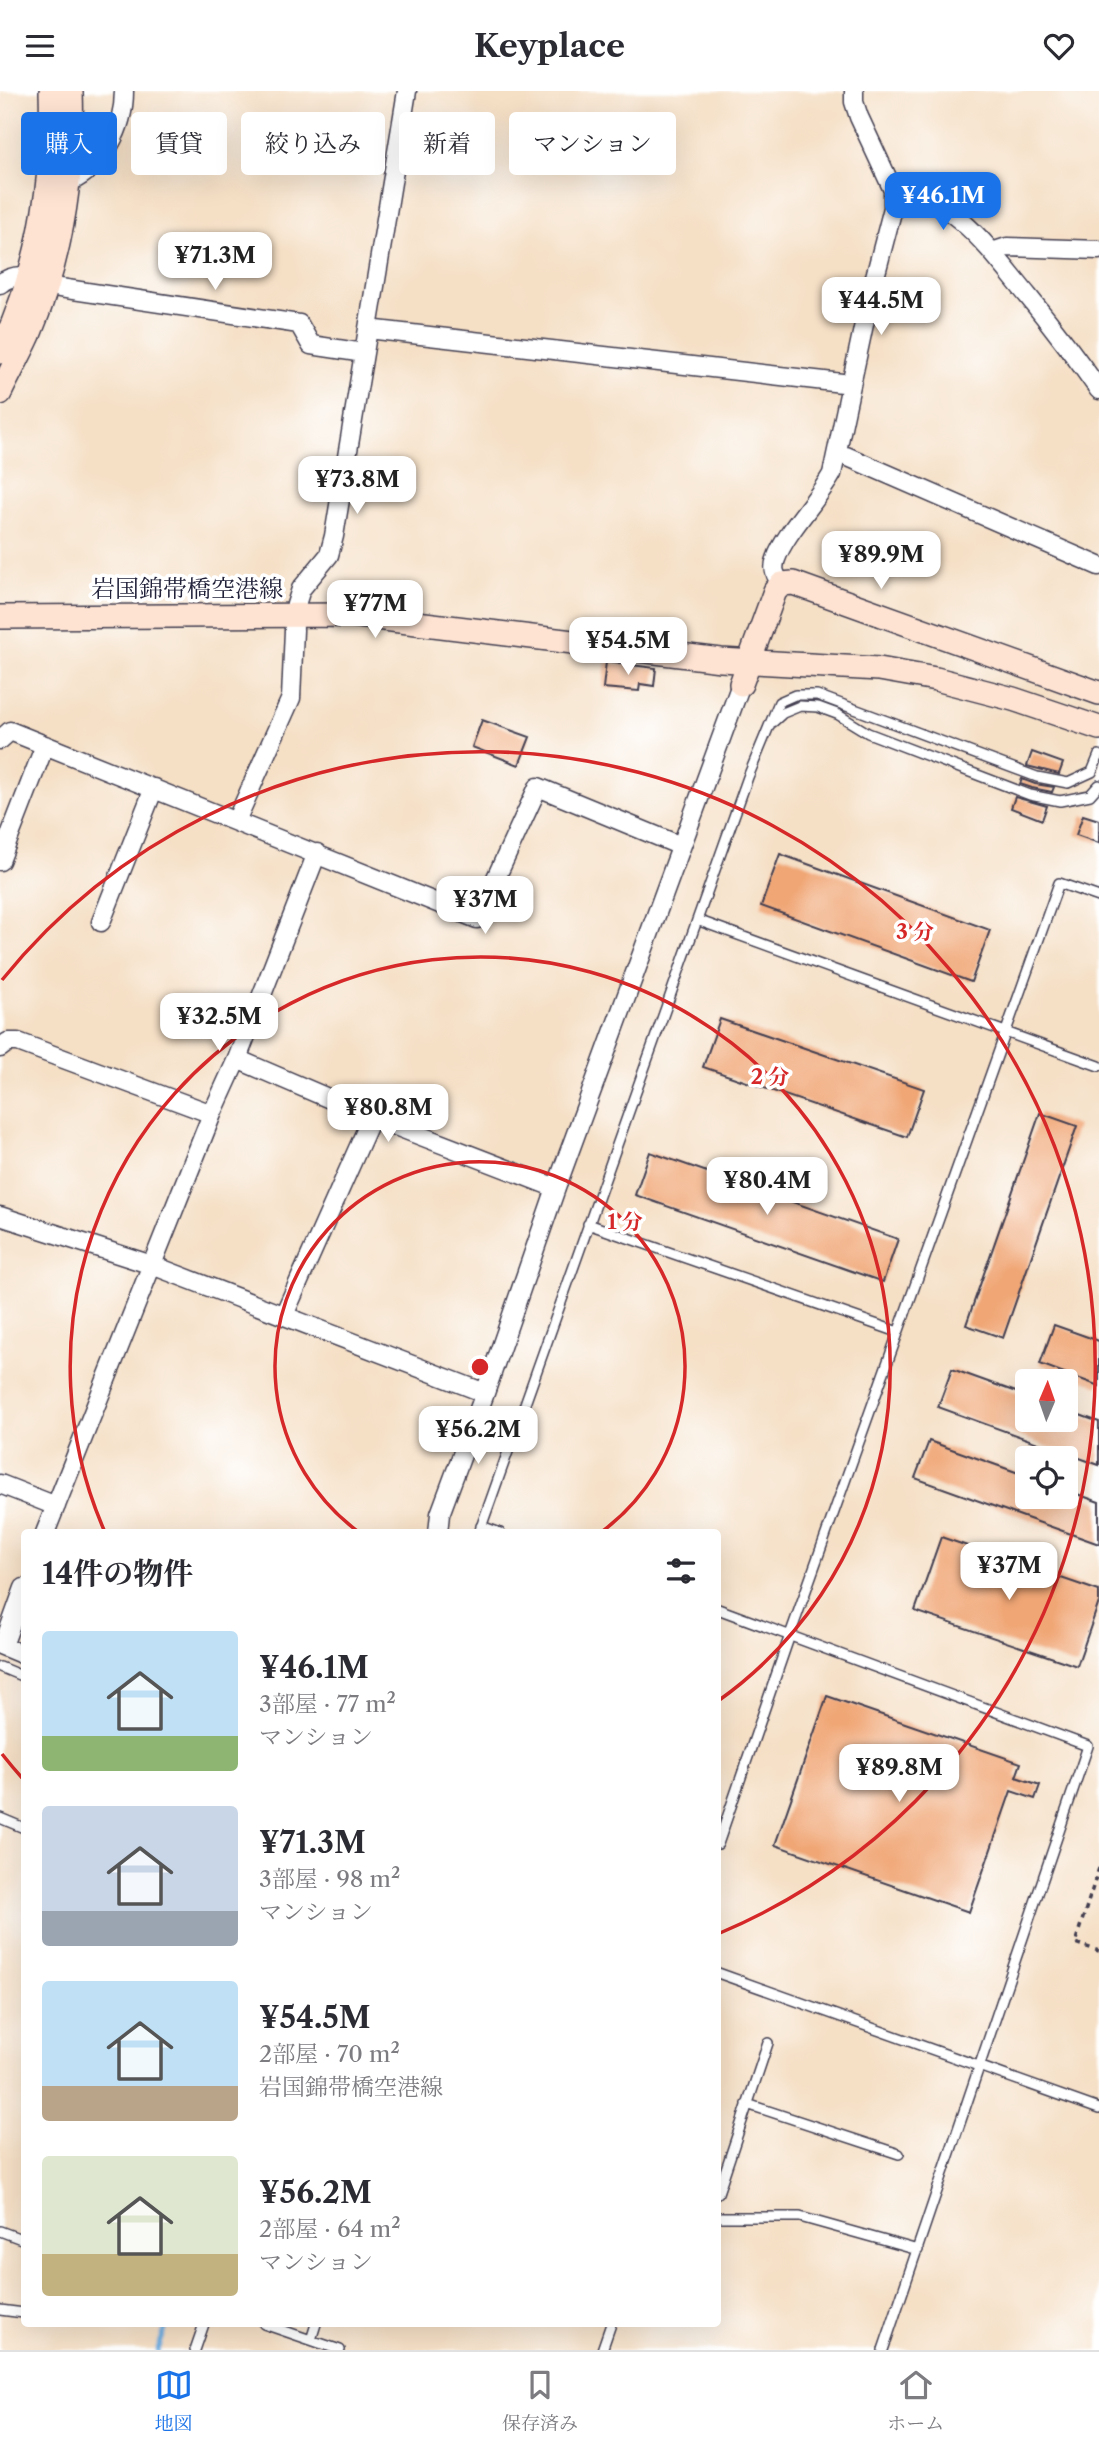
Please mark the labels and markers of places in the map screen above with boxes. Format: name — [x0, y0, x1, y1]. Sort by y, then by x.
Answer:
pin: ¥46.1M — [886, 173, 1000, 232]
pin: ¥71.3M — [158, 233, 272, 292]
pin: ¥44.5M — [824, 278, 938, 337]
pin: ¥73.8M — [300, 457, 414, 516]
pin: ¥89.9M — [824, 531, 938, 591]
pin: ¥77M — [334, 581, 416, 640]
pin: ¥54.5M — [571, 617, 685, 677]
pin: ¥37M — [444, 877, 526, 936]
pin: ¥32.5M — [162, 993, 276, 1053]
pin: ¥80.8M — [331, 1084, 445, 1144]
pin: ¥80.4M — [710, 1157, 824, 1217]
centre of rings — [468, 1355, 492, 1379]
pin: ¥56.2M — [421, 1407, 535, 1466]
pin: ¥37M — [968, 1543, 1050, 1602]
pin: ¥89.8M — [842, 1745, 956, 1804]

